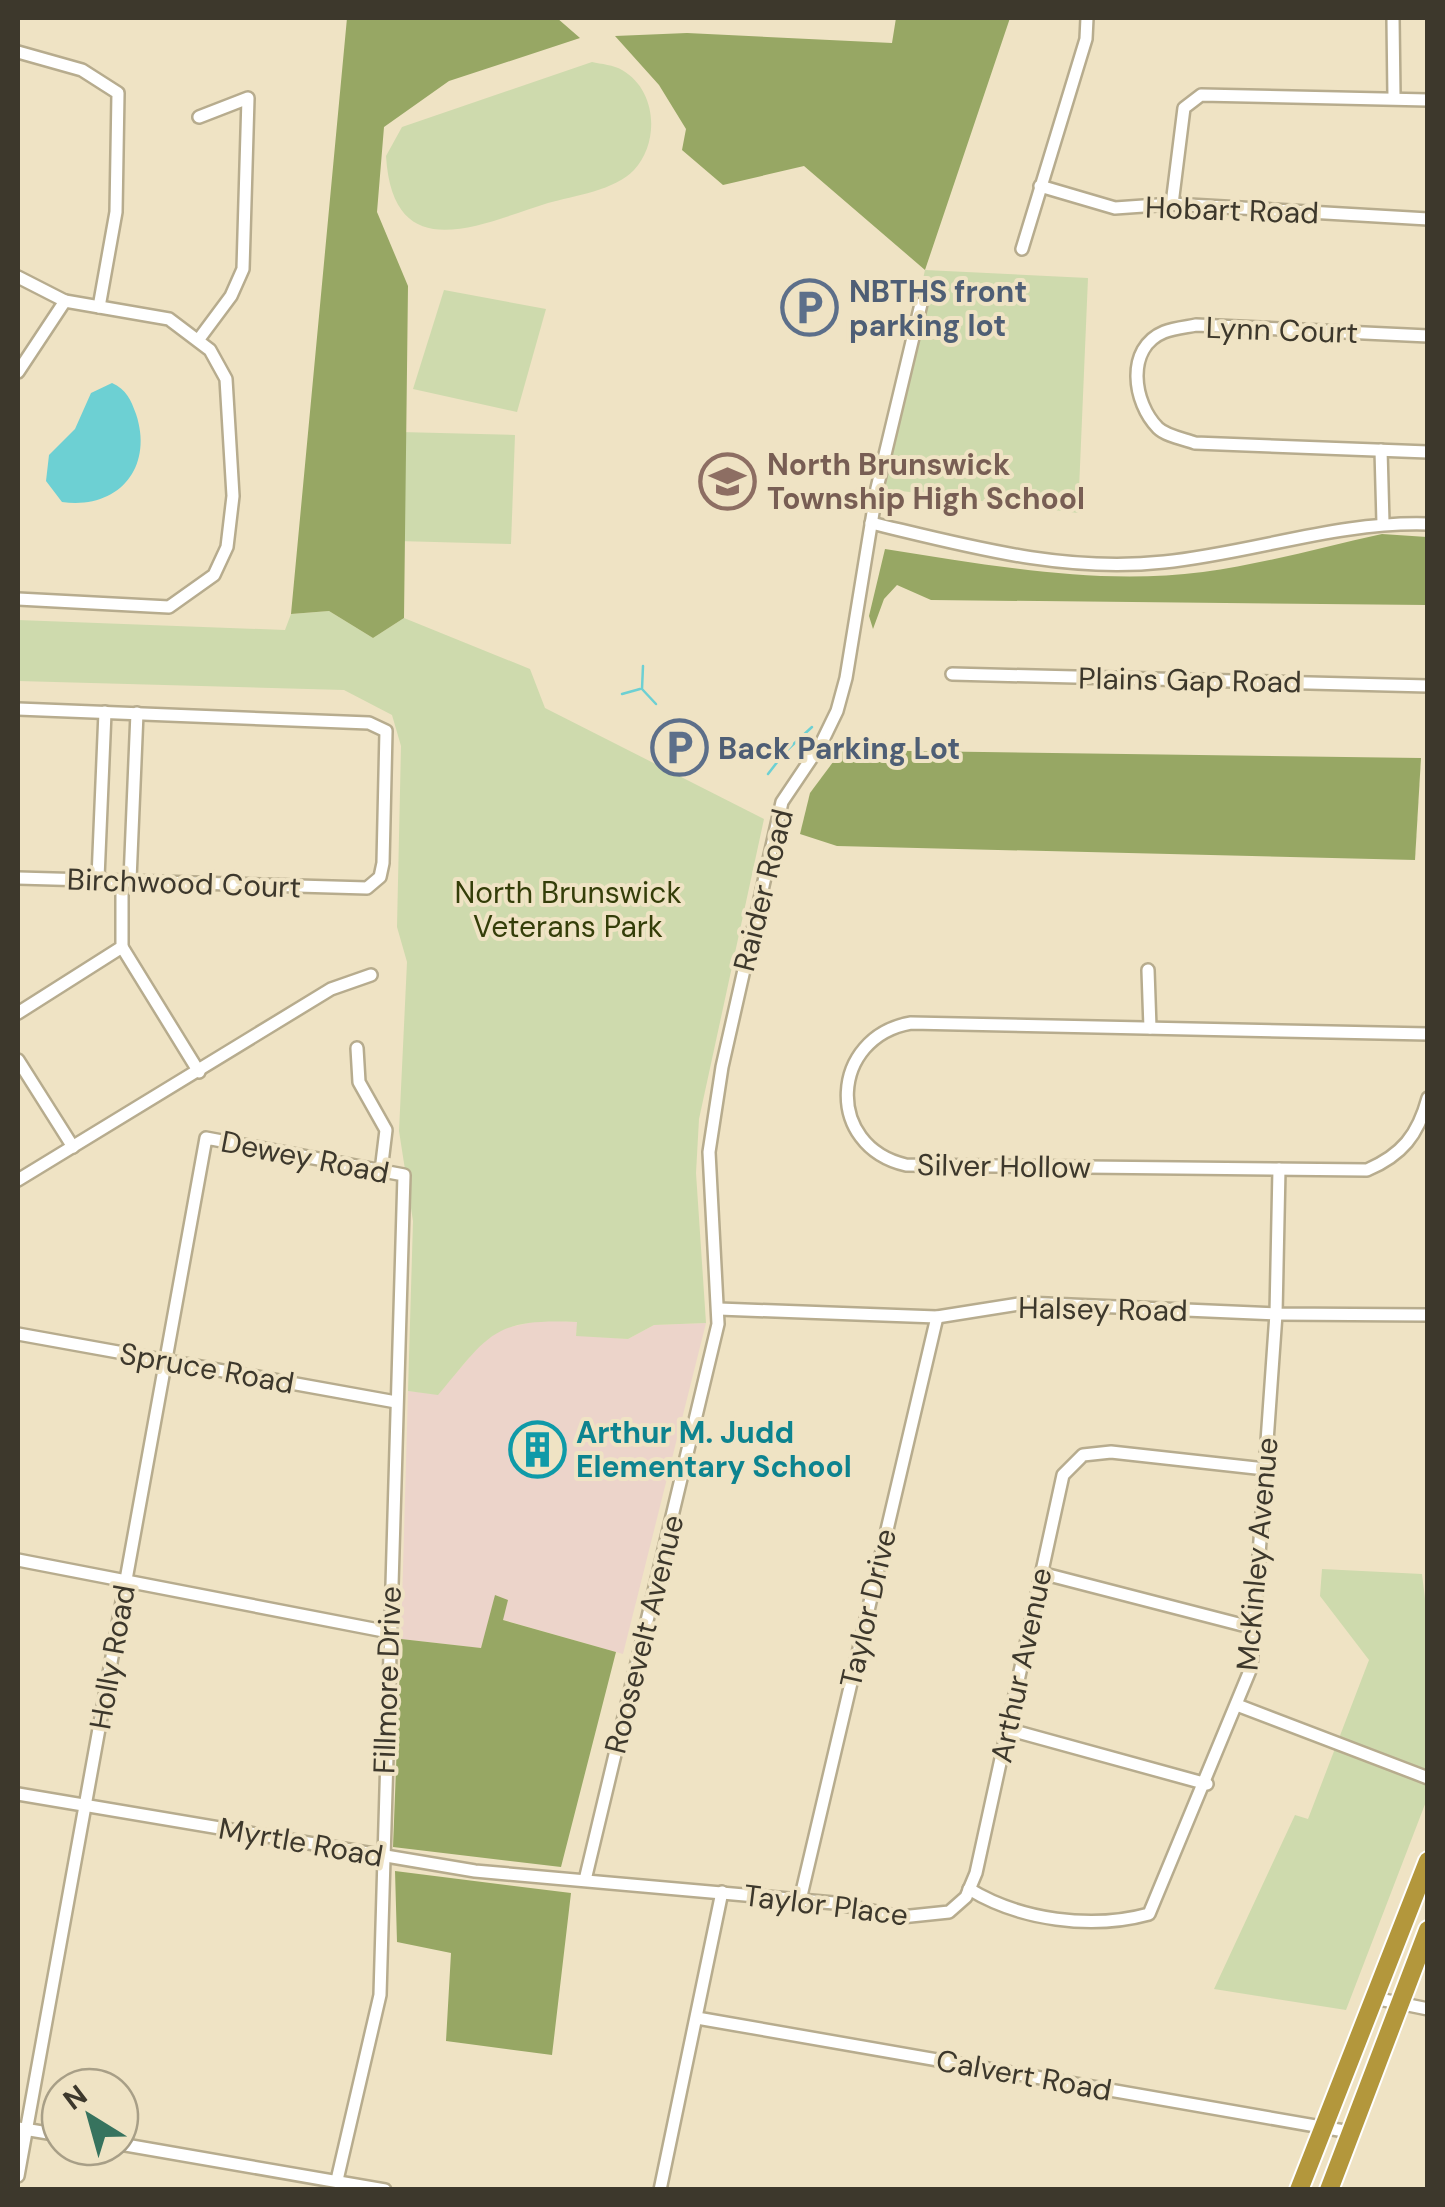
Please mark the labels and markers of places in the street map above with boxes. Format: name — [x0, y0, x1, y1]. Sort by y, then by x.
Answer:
place label: NBTHS front parking lot — [849, 272, 1027, 345]
parking icon: NBTHS front parking lot — [780, 278, 840, 338]
place label: North Brunswick Township High School — [767, 445, 1085, 518]
school or university icon: North Brunswick Township High School — [698, 451, 758, 511]
parking icon: Back Parking Lot — [649, 718, 709, 778]
place label: Back Parking Lot — [718, 729, 960, 768]
place label: Arthur M. Judd Elementary School — [576, 1413, 852, 1486]
building icon: Arthur M. Judd Elementary School — [507, 1419, 567, 1479]

